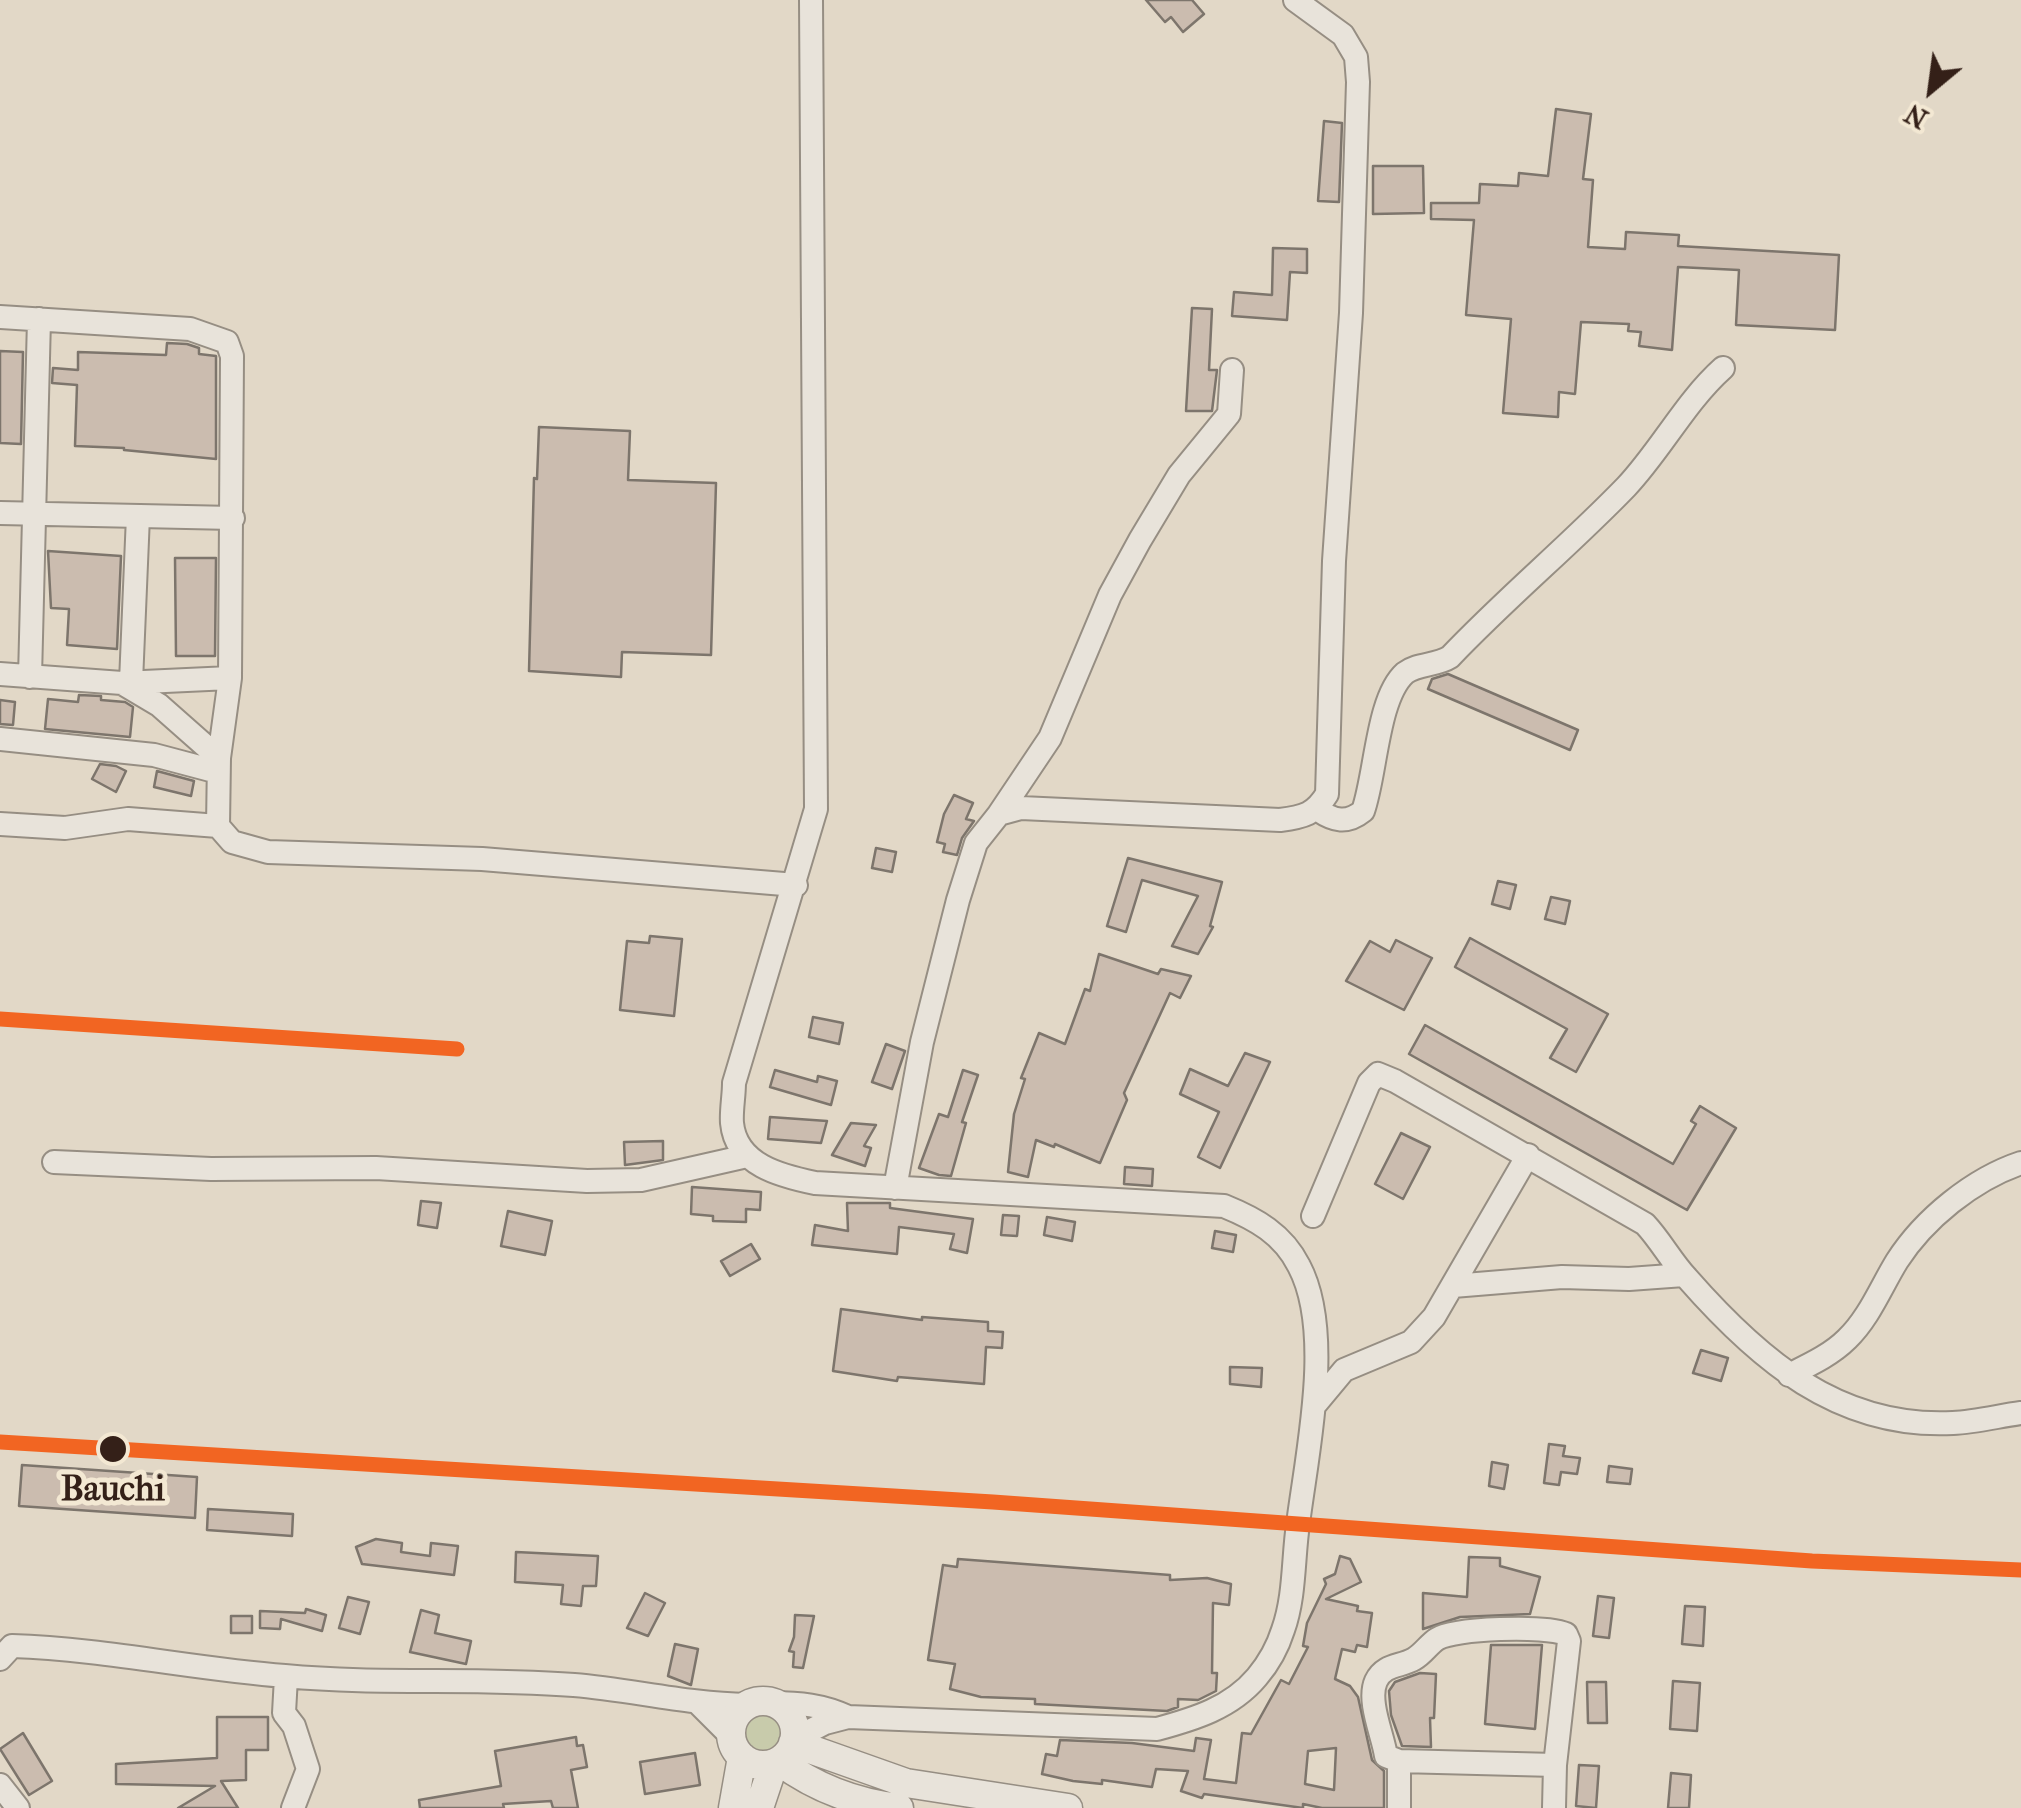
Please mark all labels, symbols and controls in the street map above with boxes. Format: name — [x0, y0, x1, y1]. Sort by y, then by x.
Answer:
north arrow — [1881, 40, 1981, 140]
text: N — [1899, 97, 1934, 136]
marker: Bauchi — [97, 1433, 129, 1465]
place label: Bauchi — [61, 1470, 165, 1512]

